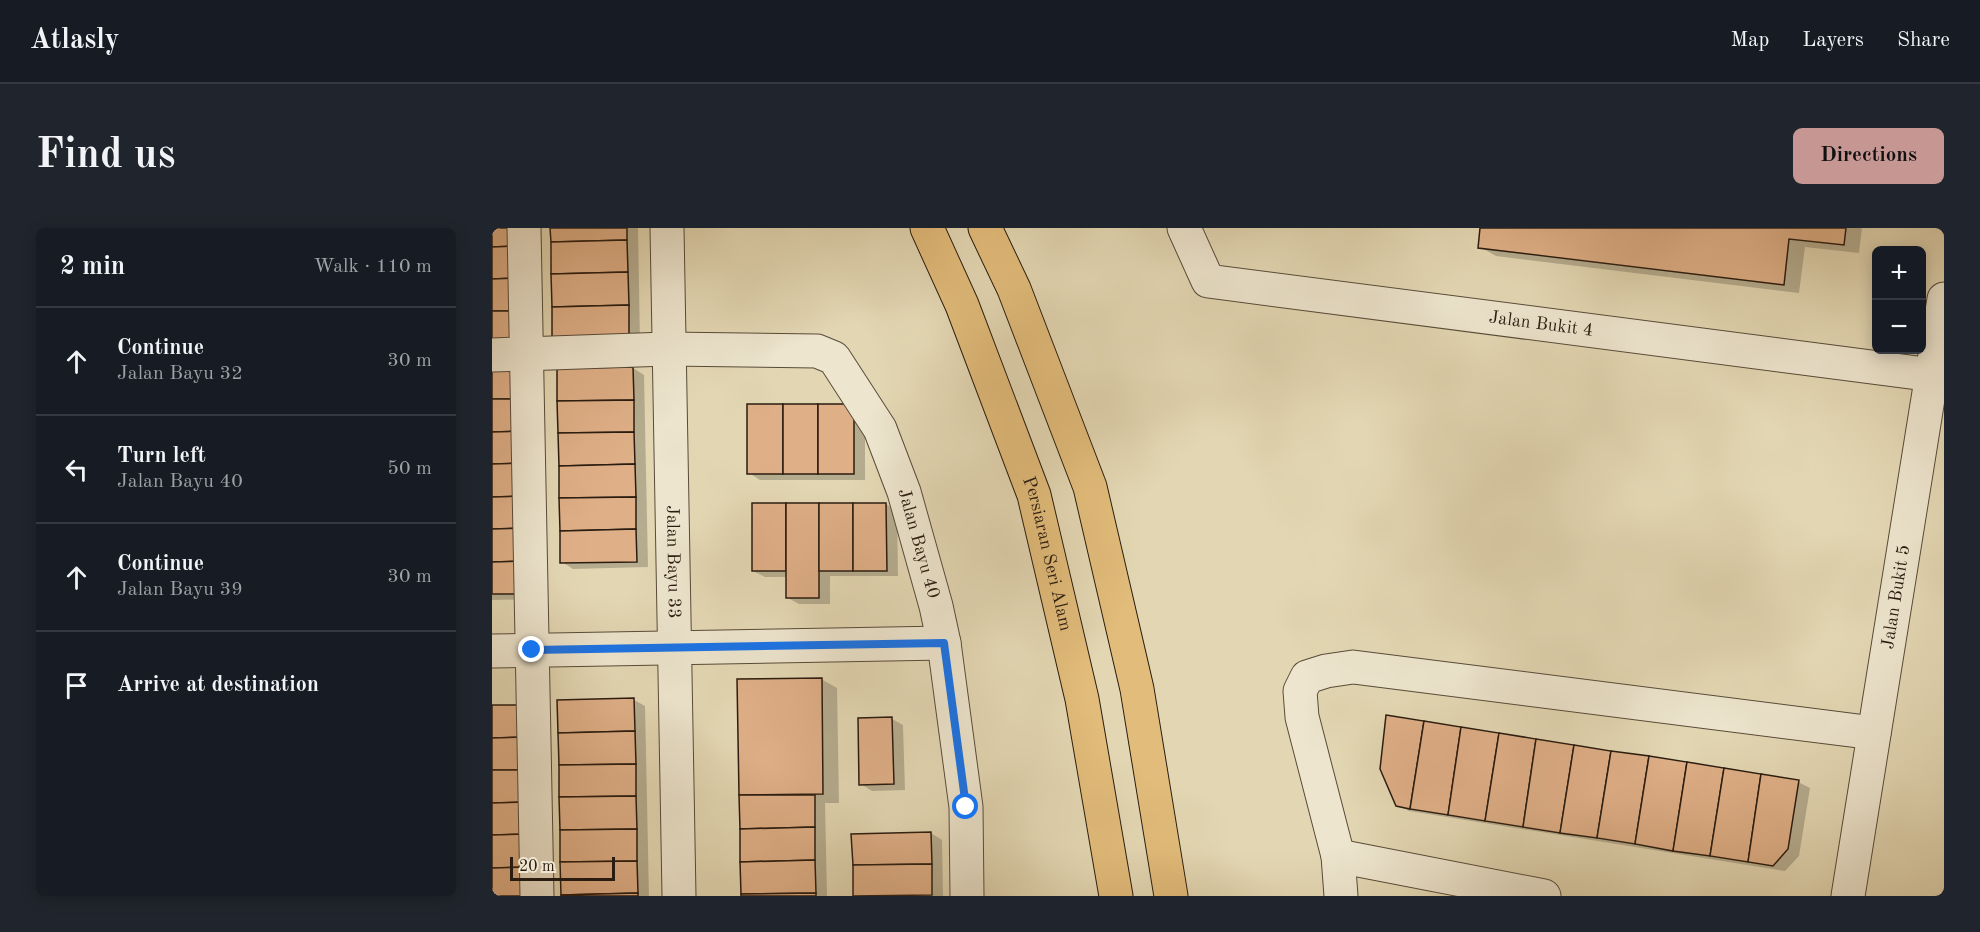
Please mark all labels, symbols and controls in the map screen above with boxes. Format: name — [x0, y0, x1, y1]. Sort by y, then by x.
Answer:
text: Atlasly — [30, 27, 120, 55]
text: Map — [1730, 30, 1769, 51]
text: Layers — [1802, 30, 1864, 51]
text: Share — [1897, 30, 1950, 51]
button: Directions — [1793, 128, 1944, 184]
text: Find us — [36, 135, 175, 177]
map controls — [1872, 246, 1926, 354]
button: + — [1872, 246, 1926, 300]
text: 2 min — [60, 254, 125, 280]
text: Walk · 110 m — [313, 257, 432, 277]
button: − — [1872, 300, 1926, 354]
street label: Jalan Bukit 4 — [1488, 308, 1594, 340]
text: Continue — [117, 337, 204, 359]
icon: ahead — [60, 345, 93, 378]
text: 30 m — [387, 351, 432, 371]
text: Jalan Bayu 32 — [117, 364, 243, 384]
text: Turn left — [117, 445, 206, 467]
icon: left — [60, 453, 93, 486]
text: 50 m — [387, 459, 432, 479]
text: Jalan Bayu 40 — [117, 472, 243, 492]
street label: Persiaran Seri Alam — [1019, 474, 1075, 633]
street label: Jalan Bayu 40 — [894, 486, 942, 600]
street label: Jalan Bayu 33 — [663, 505, 683, 619]
street label: Jalan Bukit 5 — [1879, 543, 1913, 650]
text: Continue — [117, 553, 204, 575]
icon: ahead — [60, 561, 93, 594]
text: 30 m — [387, 567, 432, 587]
text: Jalan Bayu 39 — [117, 580, 243, 600]
route end — [518, 636, 544, 662]
icon: arrive — [60, 669, 93, 702]
text: Arrive at destination — [117, 674, 319, 696]
route start — [952, 793, 978, 819]
scale bar — [510, 854, 615, 882]
text: 20 m — [519, 859, 555, 875]

